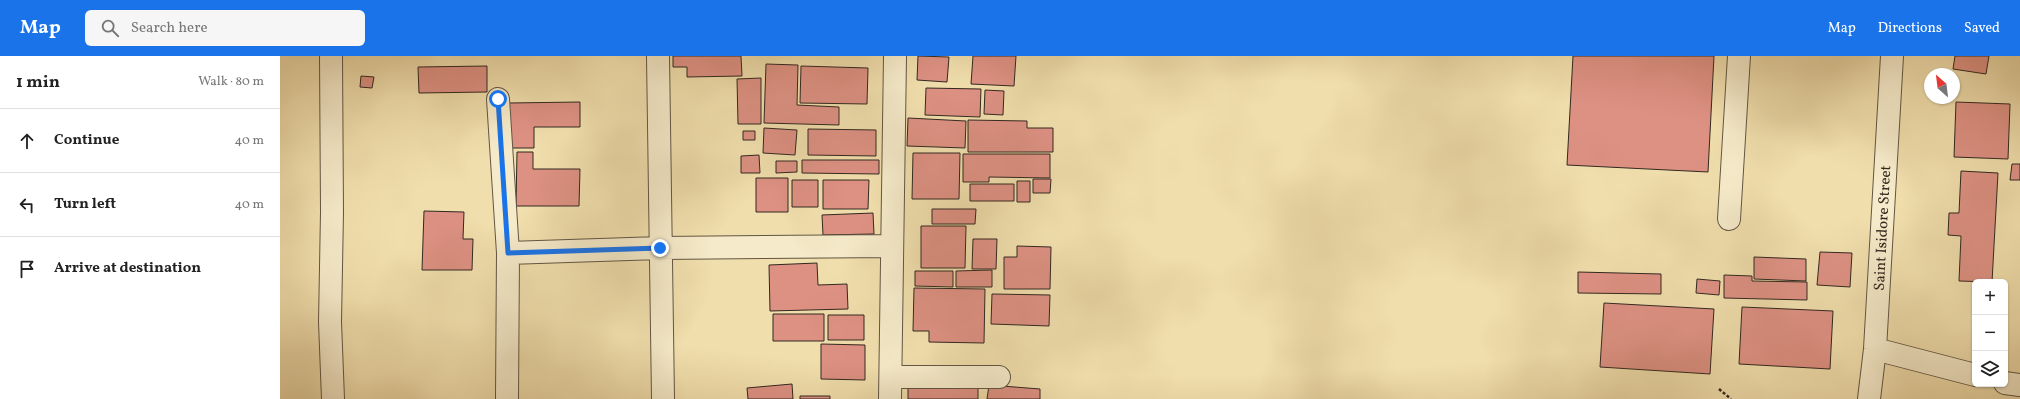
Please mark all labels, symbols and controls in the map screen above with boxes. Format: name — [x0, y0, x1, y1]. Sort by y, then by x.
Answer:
search box — [85, 10, 365, 46]
text: Map — [20, 15, 61, 41]
icon: search — [99, 17, 121, 39]
text: Search here — [131, 18, 208, 39]
text: Map — [1828, 19, 1856, 38]
text: Directions — [1878, 19, 1942, 38]
text: Saved — [1964, 19, 2000, 38]
north arrow — [1924, 68, 1960, 104]
text: 1 min — [16, 71, 60, 94]
text: Walk · 80 m — [198, 73, 264, 91]
route start — [489, 90, 507, 108]
icon: ahead — [16, 130, 38, 152]
text: Continue — [54, 130, 119, 151]
text: 40 m — [235, 132, 264, 150]
street label: Saint Isidore Street — [1870, 165, 1897, 291]
icon: left — [16, 194, 38, 216]
text: Turn left — [54, 194, 116, 215]
text: 40 m — [235, 196, 264, 214]
route end — [651, 239, 669, 257]
icon: arrive — [16, 258, 38, 280]
text: Arrive at destination — [54, 258, 201, 279]
map controls — [1972, 279, 2008, 387]
button: + — [1972, 279, 2008, 315]
button: − — [1972, 315, 2008, 351]
button: layers — [1972, 351, 2008, 387]

